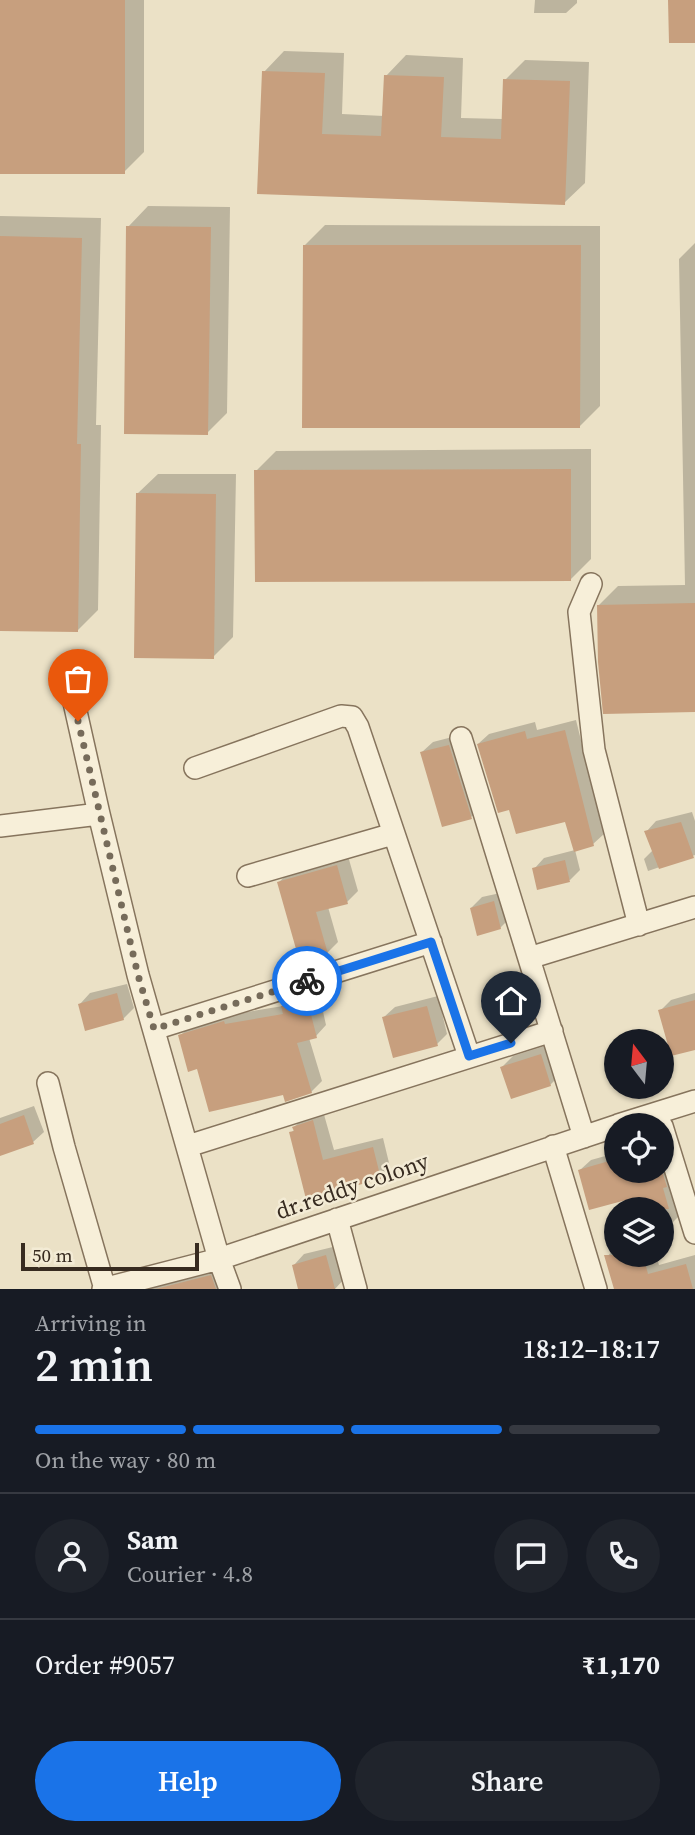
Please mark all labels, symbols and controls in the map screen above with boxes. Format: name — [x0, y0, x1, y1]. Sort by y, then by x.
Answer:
pin — [48, 649, 108, 721]
icon: bag — [59, 660, 97, 698]
courier — [272, 946, 342, 1016]
icon: bike — [288, 962, 326, 1000]
pin — [481, 971, 541, 1043]
icon: home — [492, 982, 530, 1020]
north arrow — [604, 1029, 674, 1099]
map controls — [604, 1029, 674, 1267]
button: locate — [604, 1113, 674, 1183]
street label: dr.reddy colony — [271, 1145, 433, 1227]
button: layers — [604, 1197, 674, 1267]
scale bar — [21, 1240, 200, 1272]
text: 50 m — [32, 1242, 73, 1268]
text: Arriving in — [35, 1307, 147, 1339]
text: 18:12–18:17 — [523, 1331, 660, 1367]
text: 2 min — [35, 1333, 153, 1396]
text: On the way · 80 m — [35, 1444, 216, 1476]
button: person — [35, 1519, 109, 1593]
button: chat — [494, 1519, 568, 1593]
button: phone — [586, 1519, 660, 1593]
text: Sam — [127, 1522, 178, 1558]
text: Courier · 4.8 — [127, 1558, 253, 1590]
text: Order #9057 — [35, 1647, 175, 1683]
text: ₹1,170 — [582, 1647, 660, 1683]
button: Help — [35, 1741, 341, 1821]
button: Share — [355, 1741, 660, 1821]

